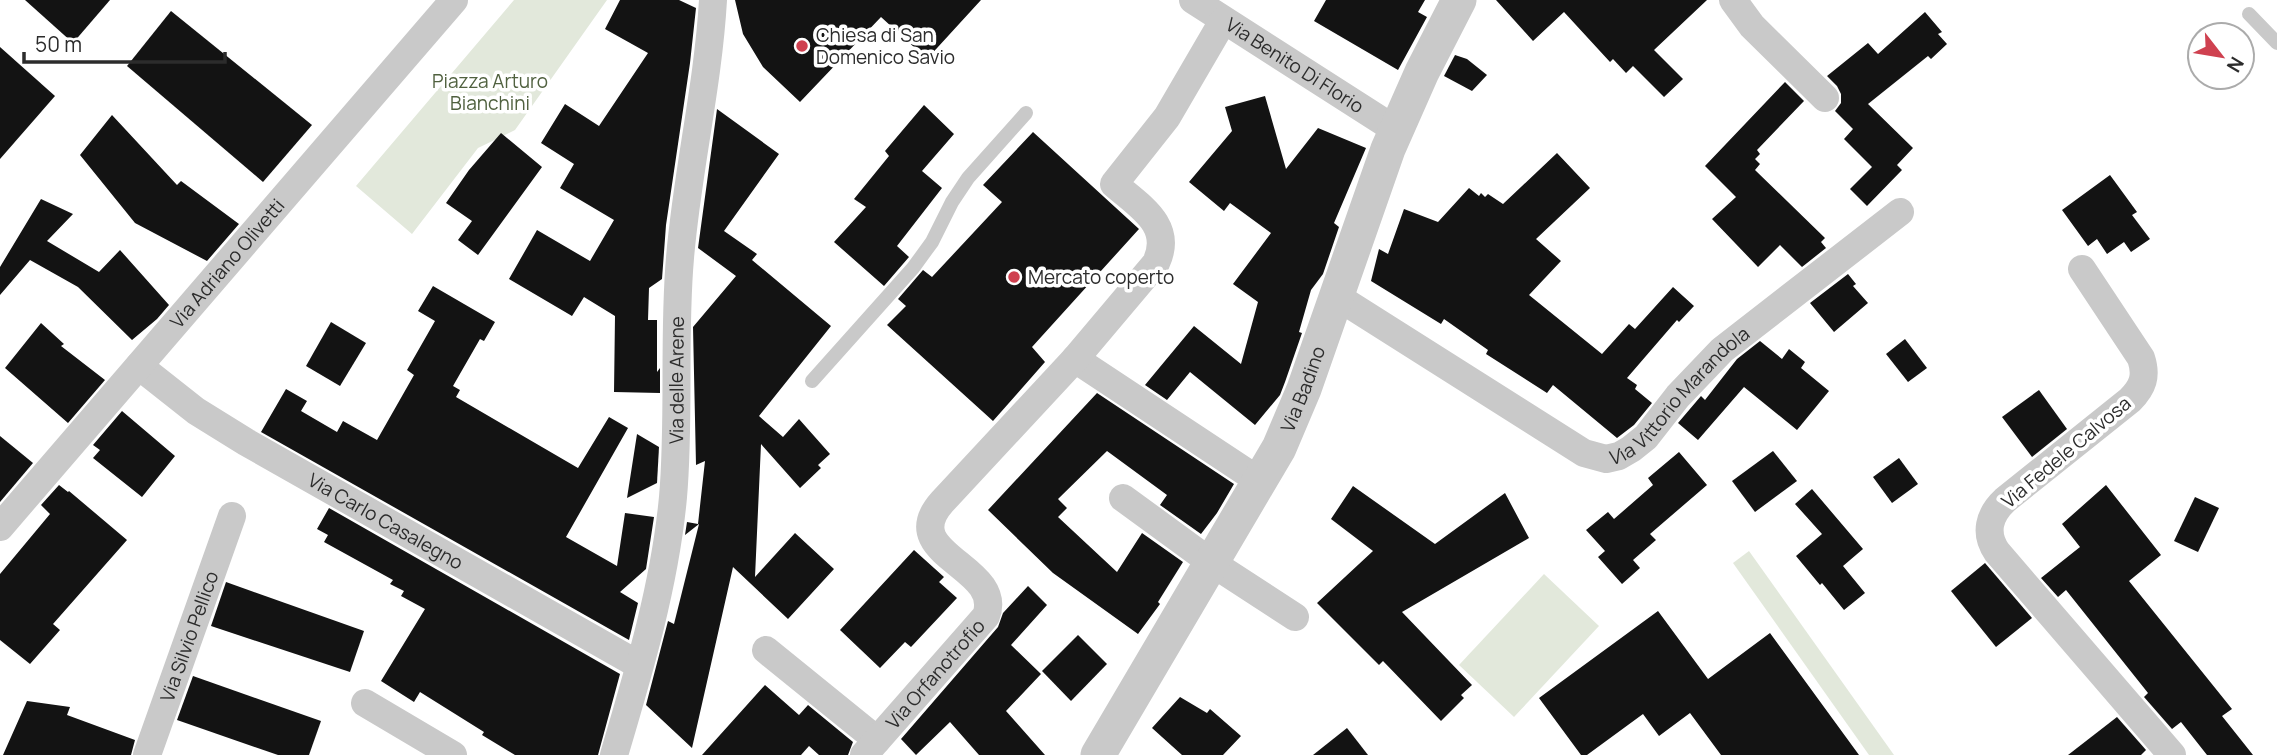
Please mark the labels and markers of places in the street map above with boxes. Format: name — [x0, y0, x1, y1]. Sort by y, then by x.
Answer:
place label: Chiesa di San Domenico Savio — [816, 22, 955, 70]
marker: Chiesa di San Domenico Savio — [794, 38, 810, 54]
place label: Mercato coperto — [1028, 264, 1174, 290]
marker: Mercato coperto — [1006, 269, 1022, 285]

